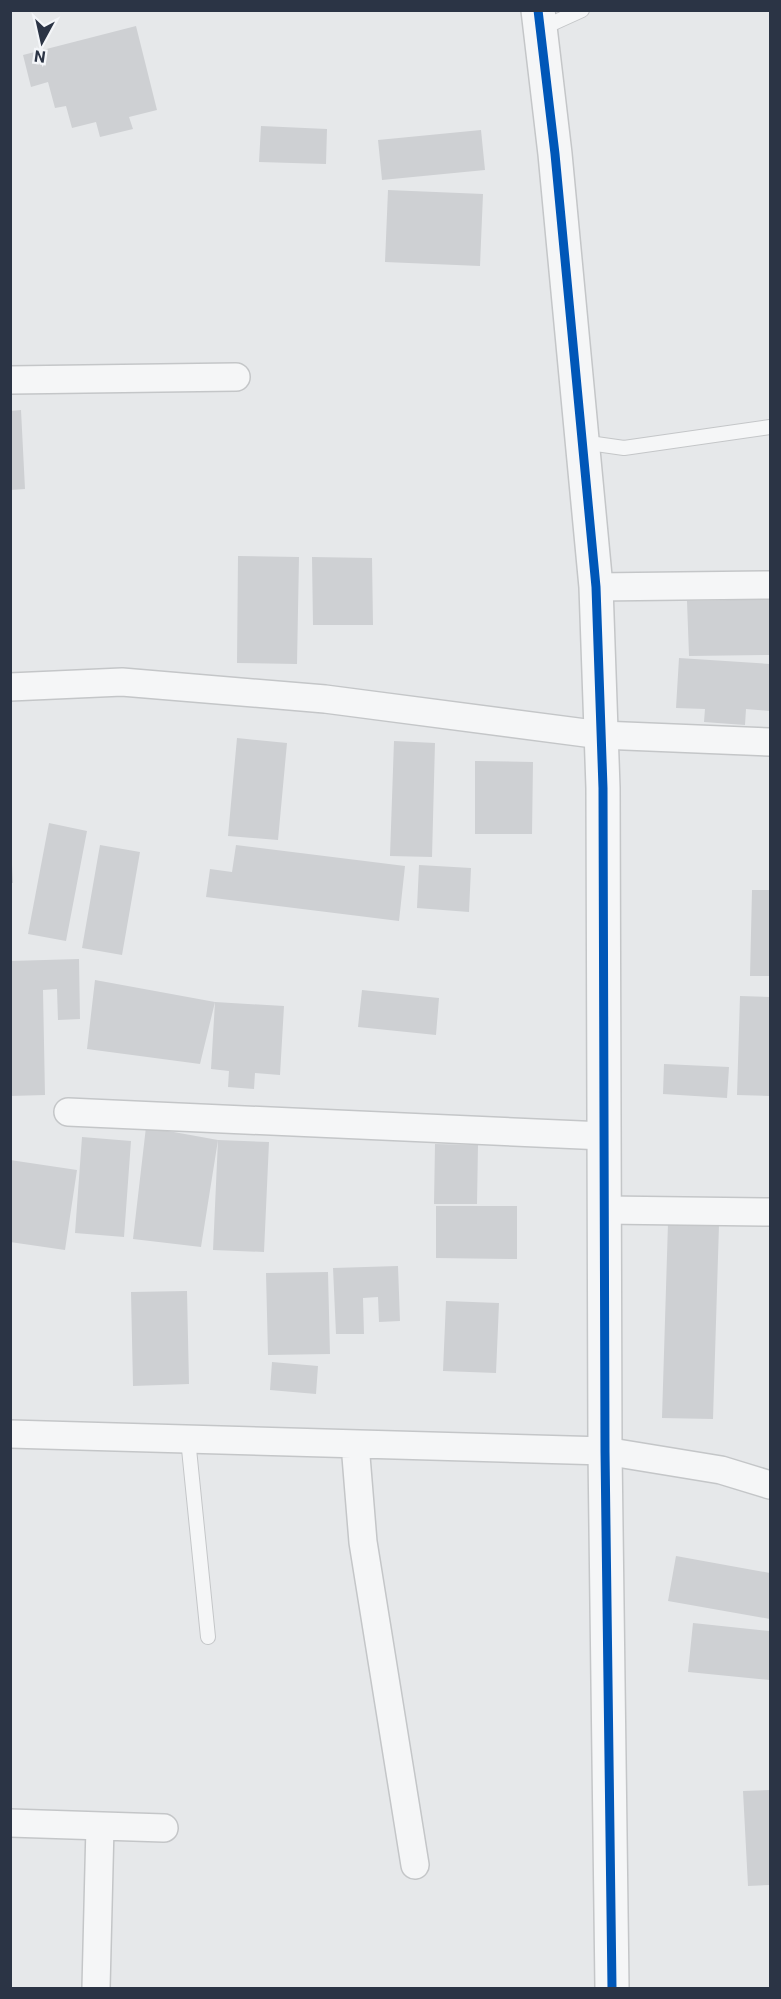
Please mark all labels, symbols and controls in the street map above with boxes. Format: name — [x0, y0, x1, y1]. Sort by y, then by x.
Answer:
north arrow — [12, 12, 72, 72]
text: N — [33, 46, 47, 67]

